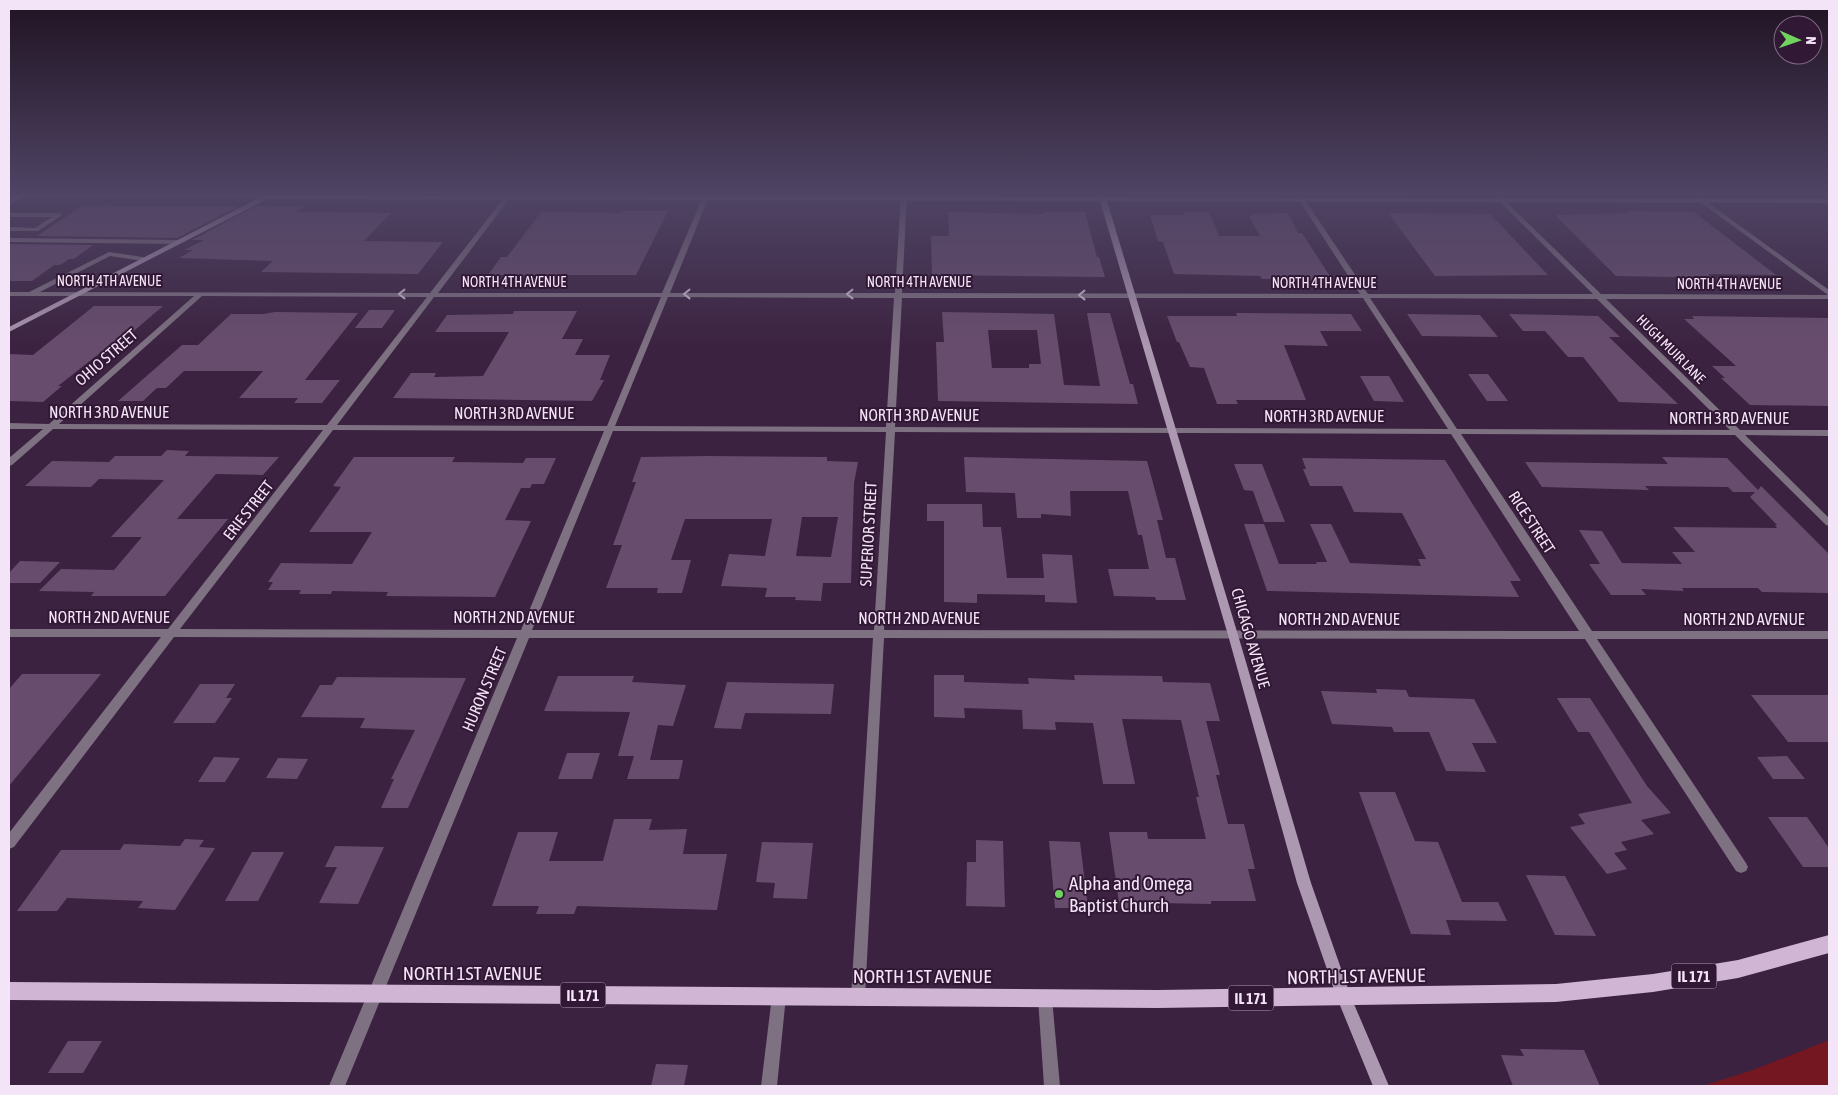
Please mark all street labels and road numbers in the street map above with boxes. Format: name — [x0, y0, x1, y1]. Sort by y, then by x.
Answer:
street label: NORTH 4TH AVENUE — [57, 273, 161, 289]
street label: NORTH 4TH AVENUE — [462, 274, 566, 290]
street label: NORTH 4TH AVENUE — [867, 274, 971, 290]
street label: NORTH 4TH AVENUE — [1272, 275, 1376, 291]
street label: NORTH 4TH AVENUE — [1677, 276, 1781, 292]
street label: HUGH MUIR LANE — [1633, 311, 1709, 387]
street label: OHIO STREET — [71, 325, 141, 389]
street label: NORTH 3RD AVENUE — [49, 403, 169, 421]
street label: NORTH 3RD AVENUE — [454, 404, 574, 422]
street label: NORTH 3RD AVENUE — [859, 406, 979, 424]
street label: NORTH 3RD AVENUE — [1264, 407, 1384, 425]
street label: NORTH 3RD AVENUE — [1669, 409, 1789, 427]
street label: ERIE STREET — [219, 477, 277, 543]
street label: SUPERIOR STREET — [856, 481, 880, 587]
street label: RICE STREET — [1505, 487, 1559, 557]
street label: CHICAGO AVENUE — [1228, 586, 1274, 690]
street label: NORTH 2ND AVENUE — [48, 608, 170, 626]
street label: NORTH 2ND AVENUE — [453, 608, 575, 626]
street label: NORTH 2ND AVENUE — [858, 609, 980, 627]
street label: NORTH 2ND AVENUE — [1278, 610, 1400, 628]
street label: NORTH 2ND AVENUE — [1683, 610, 1805, 628]
street label: HURON STREET — [458, 644, 510, 734]
street label: NORTH 1ST AVENUE — [403, 962, 541, 984]
street label: NORTH 1ST AVENUE — [1287, 964, 1425, 988]
road number: IL 171 — [1672, 964, 1716, 988]
street label: NORTH 1ST AVENUE — [853, 965, 991, 987]
road number: IL 171 — [560, 982, 606, 1008]
road number: IL 171 — [1228, 986, 1274, 1010]

